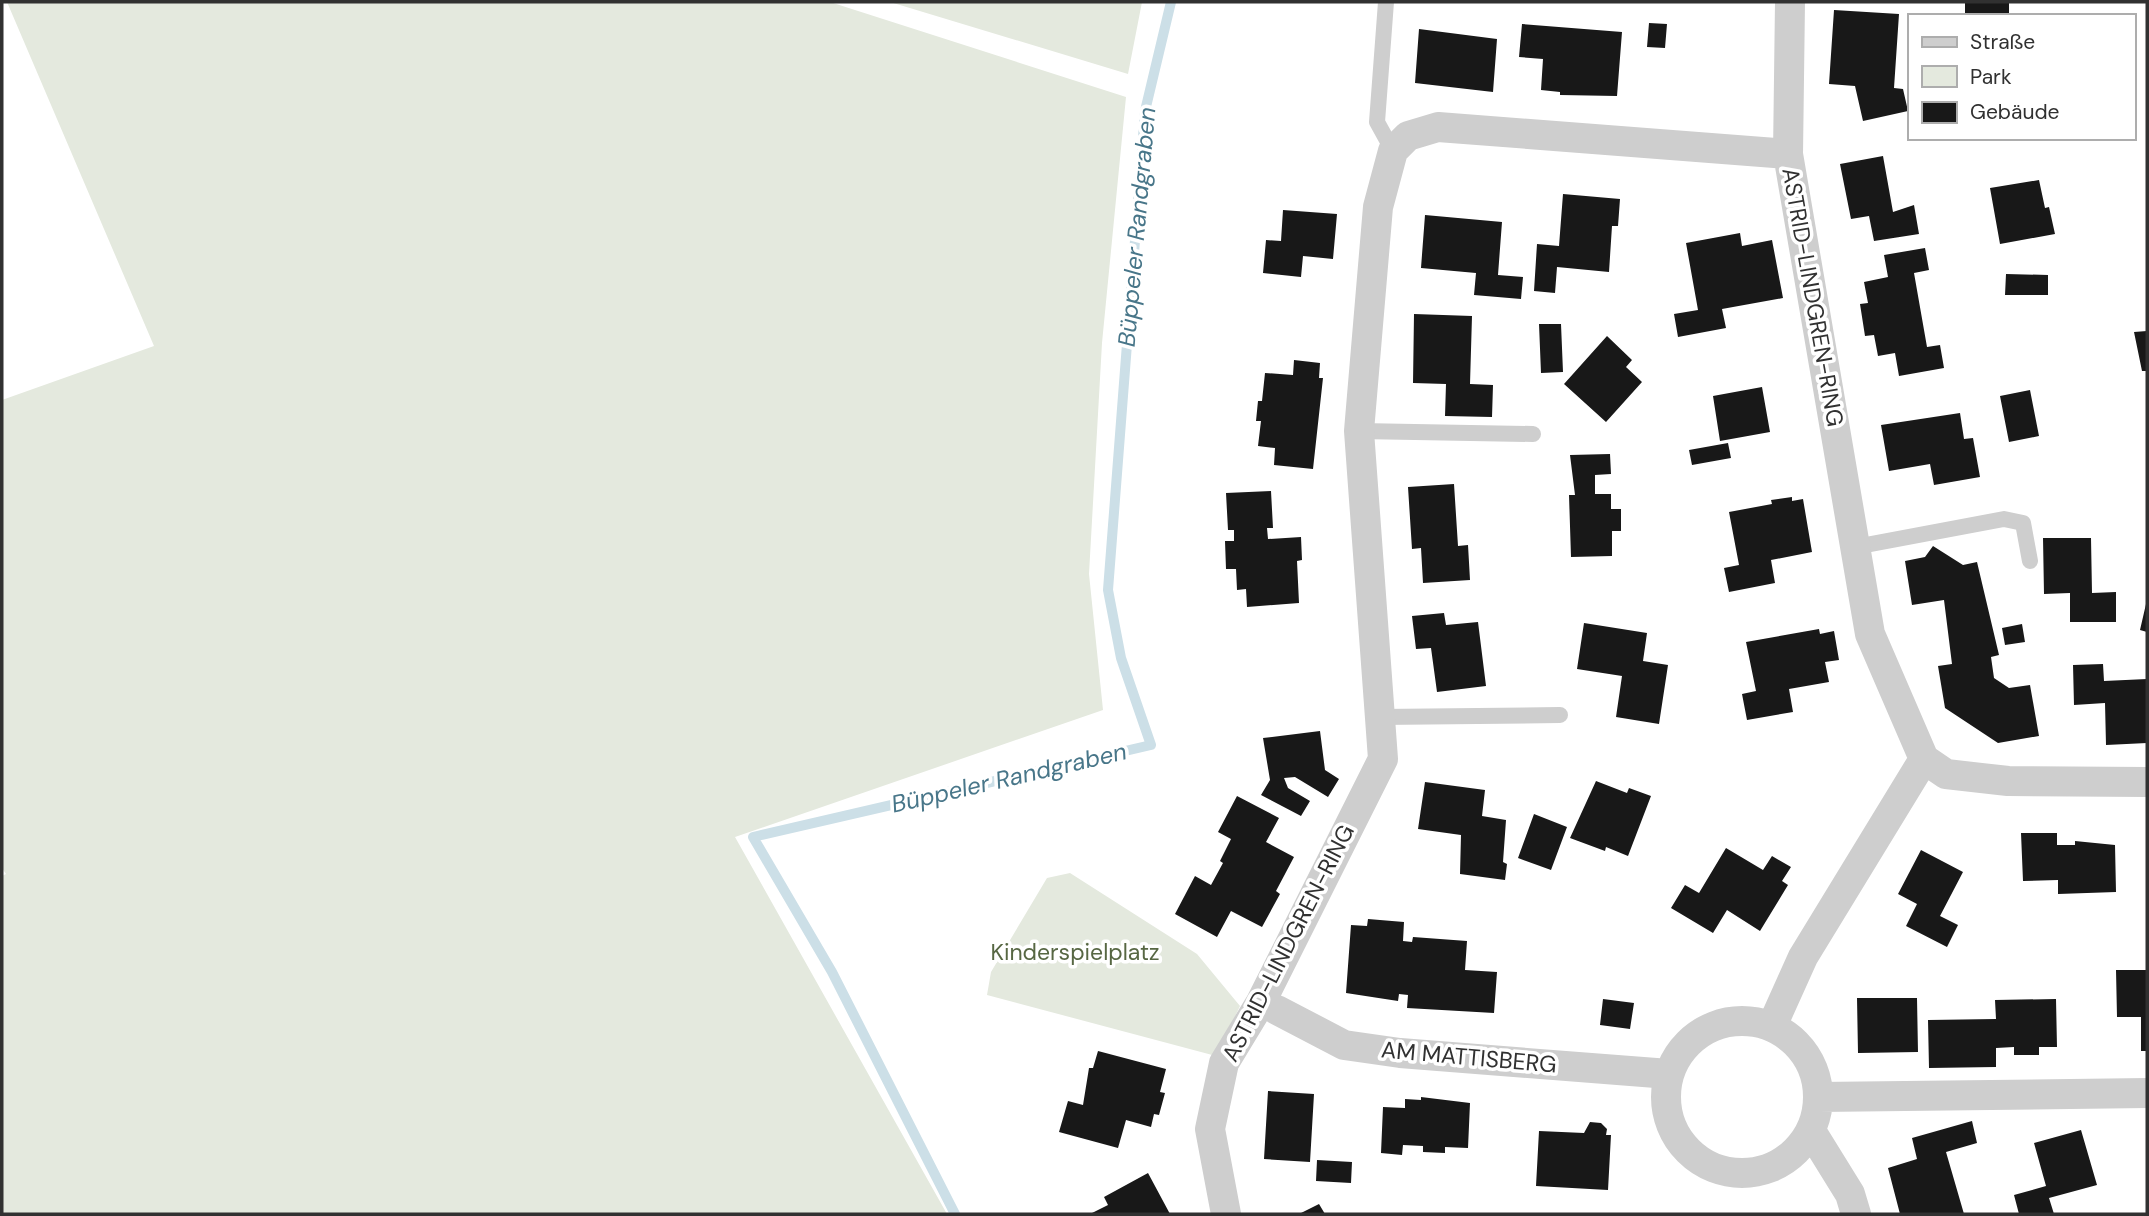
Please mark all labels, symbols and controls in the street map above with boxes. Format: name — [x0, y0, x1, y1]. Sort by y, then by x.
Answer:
legend — [1908, 14, 2135, 140]
text: Straße — [1970, 28, 2035, 56]
text: Park — [1970, 63, 2012, 91]
text: Gebäude — [1970, 98, 2060, 126]
water label: Büppeler Randgraben — [1111, 106, 1162, 348]
street label: ASTRID-LINDGREN-RING — [1775, 165, 1851, 429]
water label: Büppeler Randgraben — [888, 735, 1130, 820]
street label: ASTRID-LINDGREN-RING — [1215, 819, 1361, 1067]
park label: Kinderspielplatz — [990, 937, 1160, 967]
street label: AM MATTISBERG — [1380, 1034, 1558, 1080]

